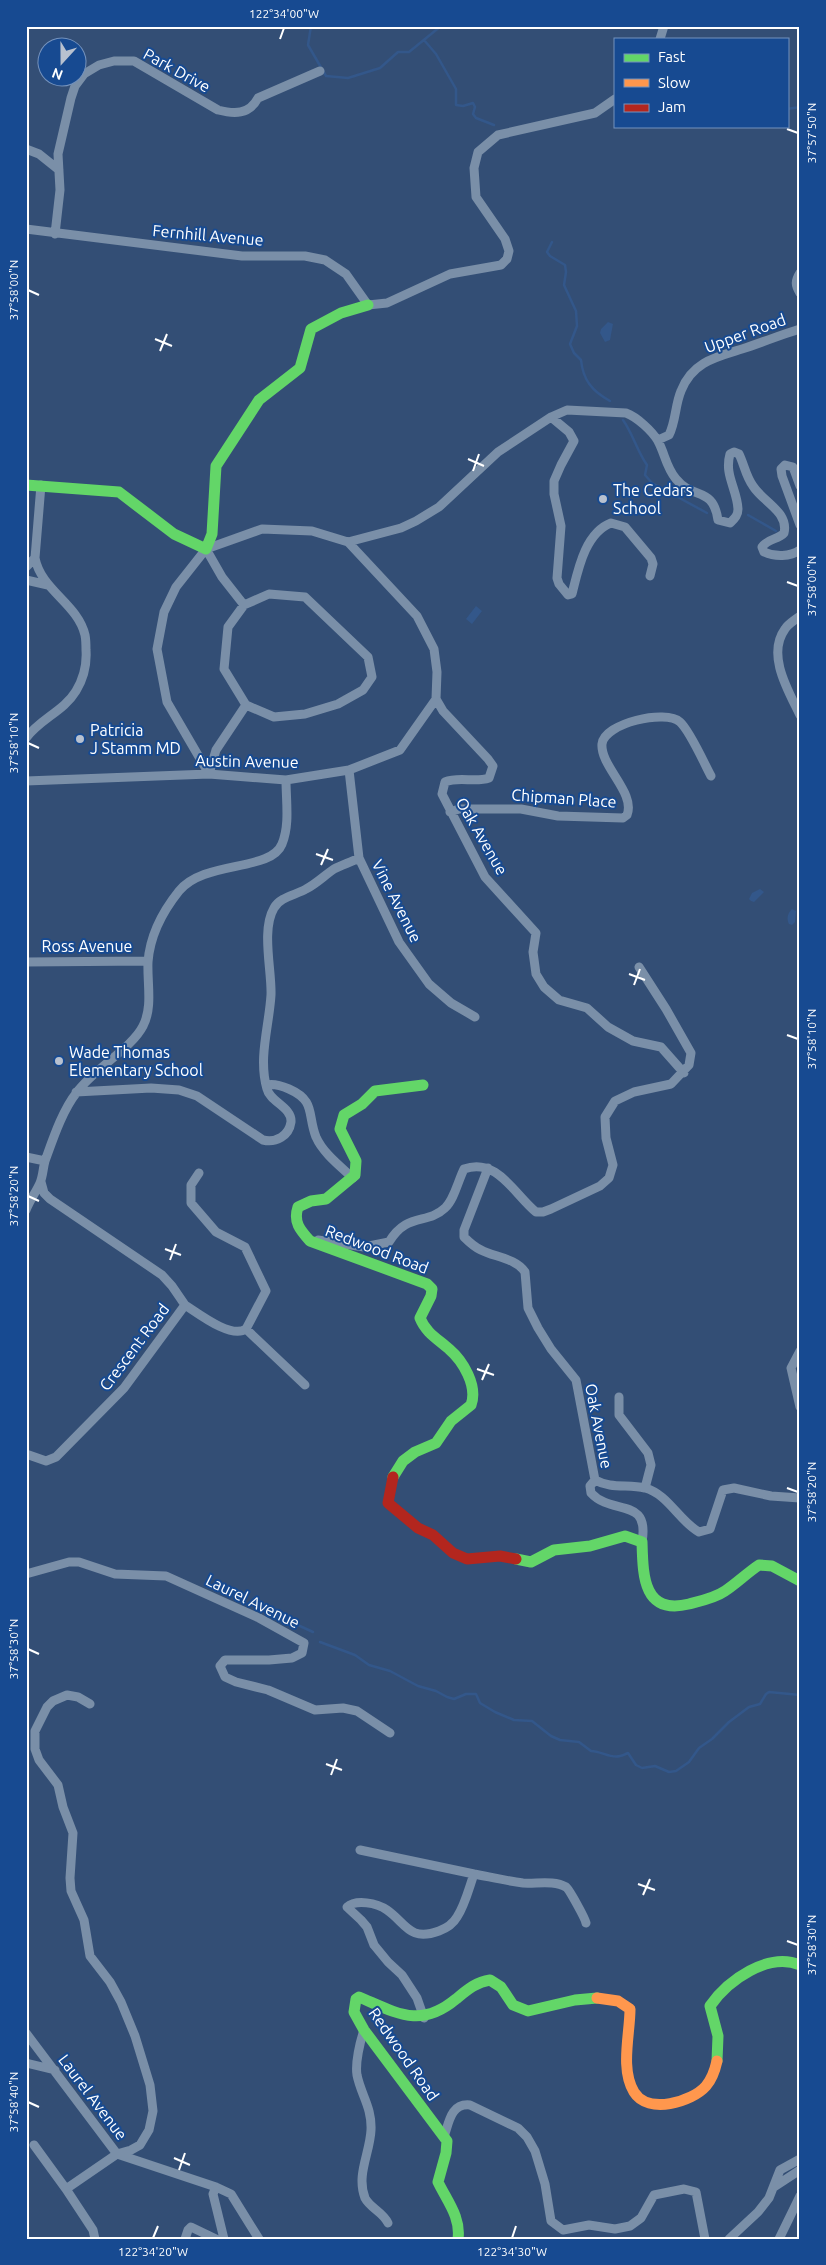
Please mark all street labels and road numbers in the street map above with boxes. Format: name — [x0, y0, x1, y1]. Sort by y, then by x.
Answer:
street label: Park Drive — [141, 44, 213, 96]
street label: Fernhill Avenue — [152, 221, 264, 249]
street label: Upper Road — [702, 310, 788, 356]
street label: Austin Avenue — [195, 751, 299, 771]
street label: Chipman Place — [511, 785, 617, 811]
street label: Oak Avenue — [453, 794, 511, 878]
street label: Vine Avenue — [369, 857, 425, 945]
street label: Ross Avenue — [42, 937, 132, 955]
street label: Redwood Road — [323, 1221, 431, 1277]
street label: Crescent Road — [96, 1300, 172, 1394]
street label: Oak Avenue — [582, 1382, 616, 1470]
street label: Laurel Avenue — [203, 1571, 303, 1631]
street label: Redwood Road — [365, 2004, 443, 2104]
street label: Laurel Avenue — [55, 2051, 131, 2143]

